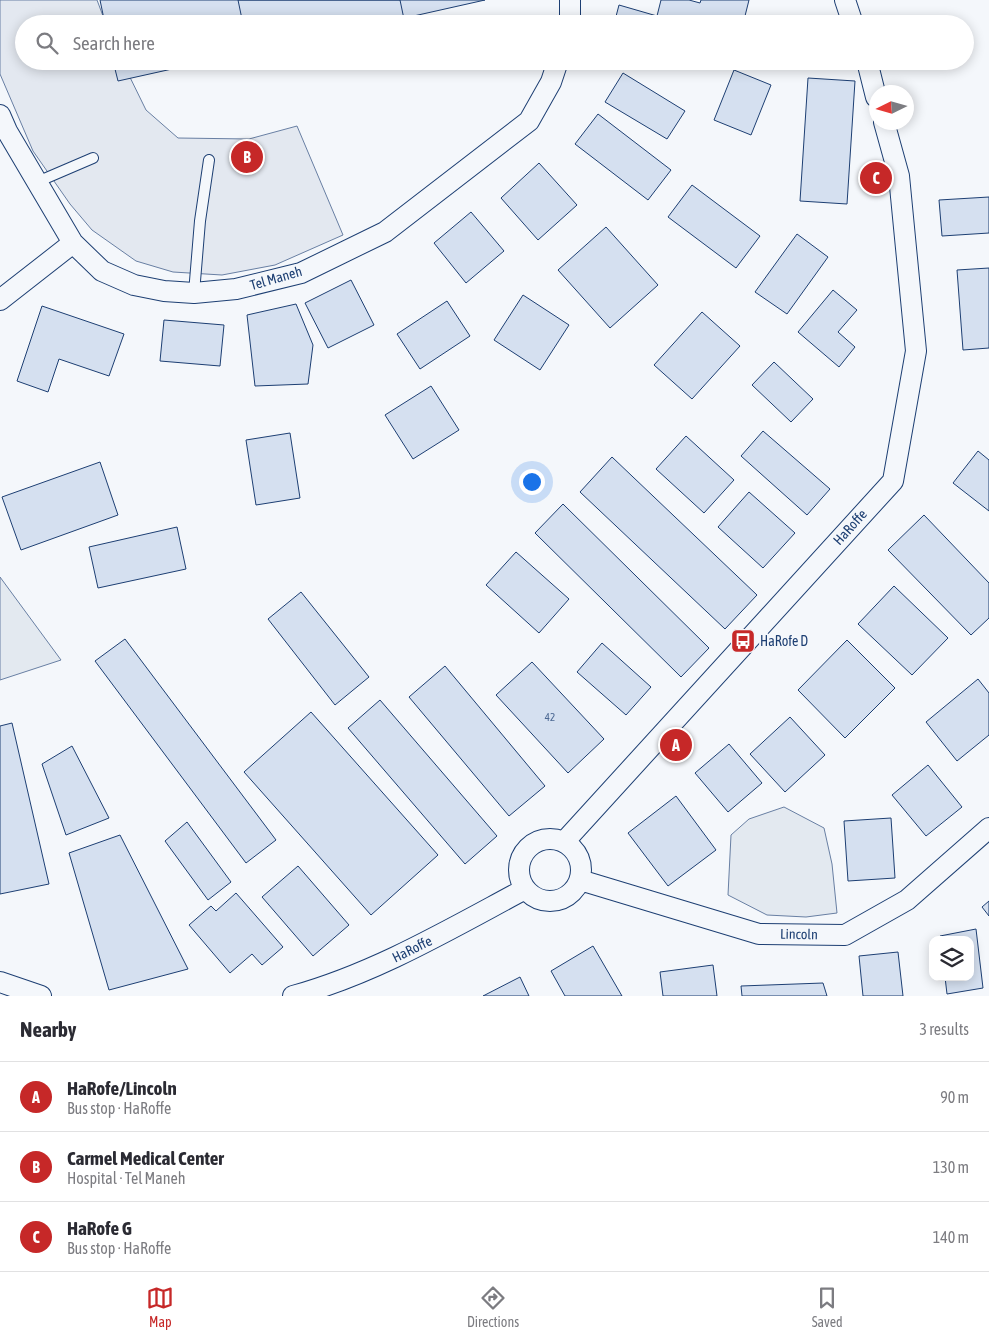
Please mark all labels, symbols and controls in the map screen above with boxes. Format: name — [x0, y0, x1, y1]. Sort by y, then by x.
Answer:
search box — [15, 15, 974, 70]
icon: search — [33, 29, 61, 57]
text: Search here — [73, 32, 155, 54]
north arrow — [869, 85, 914, 130]
pin: B — [231, 138, 263, 176]
pin: C — [860, 159, 892, 197]
street label: Tel Maneh — [248, 263, 304, 293]
your location — [519, 469, 545, 495]
street label: HaRoffe — [830, 506, 870, 548]
bus stop icon: HaRofe D — [730, 628, 756, 654]
place label: HaRofe D — [760, 633, 808, 649]
house number: 42 — [545, 711, 555, 723]
pin: A — [660, 726, 692, 764]
street label: Lincoln — [780, 926, 818, 942]
street label: HaRoffe — [390, 933, 434, 965]
map controls — [929, 936, 974, 981]
button: layers — [929, 936, 974, 981]
text: Nearby — [20, 1017, 76, 1041]
text: 3 results — [919, 1020, 969, 1038]
text: HaRofe/Lincoln — [67, 1077, 177, 1099]
text: A — [32, 1088, 40, 1106]
text: 90 m — [940, 1088, 969, 1106]
text: Bus stop · HaRoffe — [67, 1099, 171, 1117]
text: Carmel Medical Center — [67, 1147, 224, 1169]
text: B — [32, 1158, 40, 1176]
text: 130 m — [933, 1158, 969, 1176]
text: Hospital · Tel Maneh — [67, 1169, 186, 1187]
text: HaRofe G — [67, 1217, 132, 1239]
text: C — [32, 1228, 40, 1246]
text: 140 m — [933, 1228, 969, 1246]
text: Bus stop · HaRoffe — [67, 1239, 171, 1257]
tab: Map — [146, 1284, 174, 1330]
tab: Directions — [467, 1284, 519, 1330]
tab: Saved — [812, 1284, 843, 1330]

